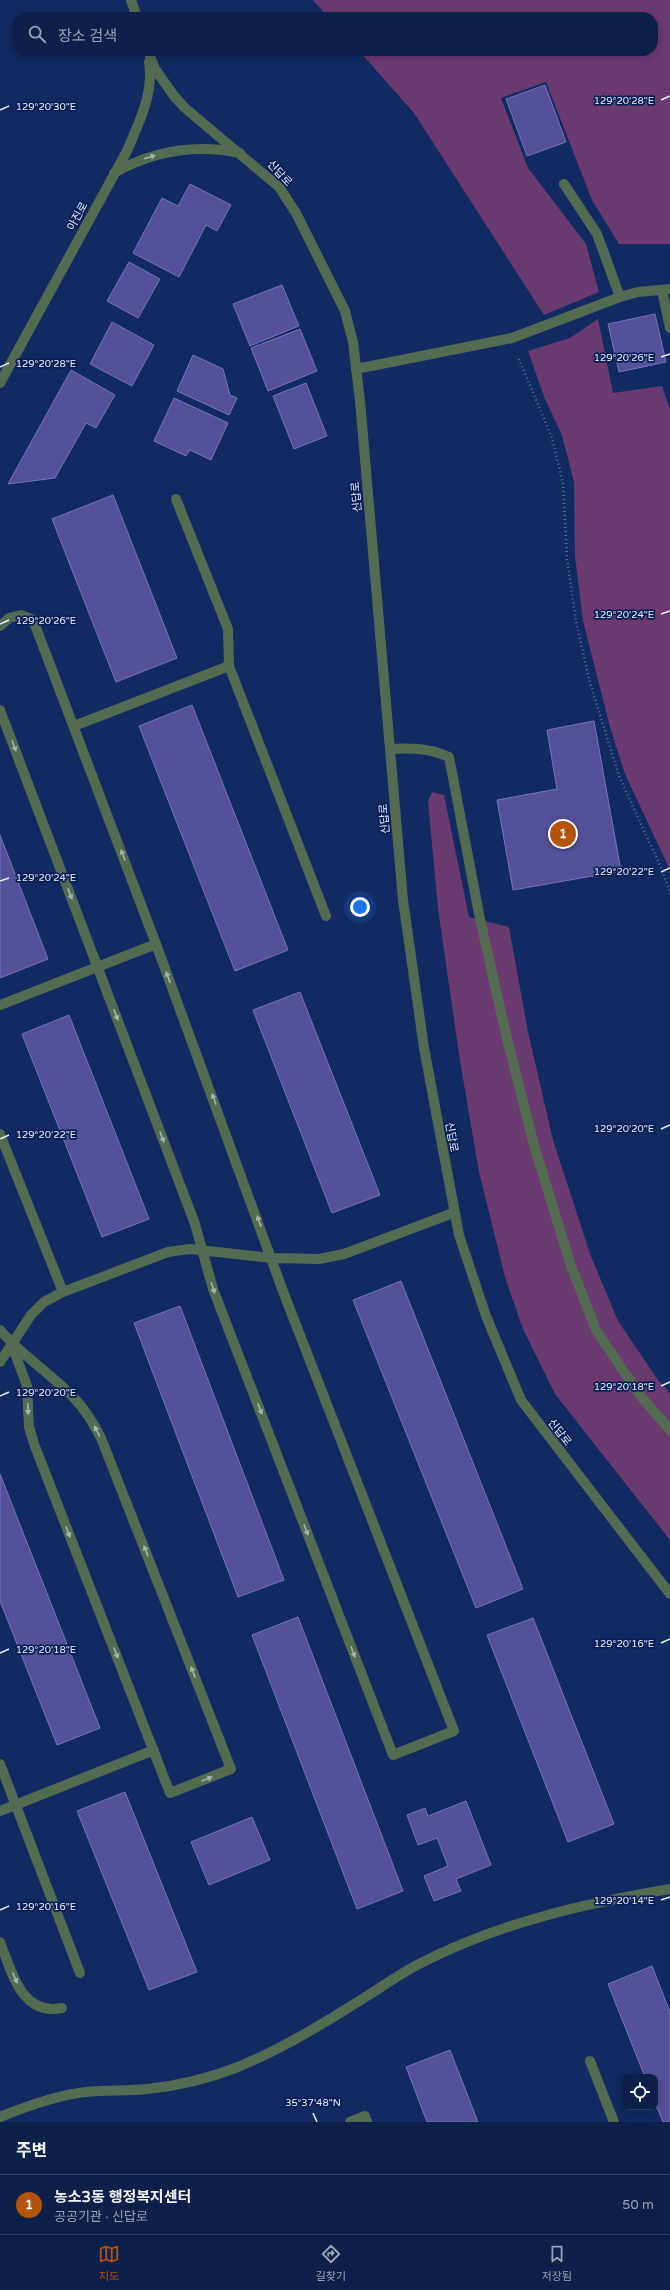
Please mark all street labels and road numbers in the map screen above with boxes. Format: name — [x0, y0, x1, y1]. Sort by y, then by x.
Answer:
street label: 신답로 — [265, 158, 295, 189]
street label: 아진로 — [64, 200, 90, 233]
street label: 신답로 — [349, 481, 364, 513]
street label: 신답로 — [377, 803, 392, 835]
street label: 신답로 — [442, 1121, 461, 1153]
street label: 신답로 — [545, 1416, 574, 1448]

